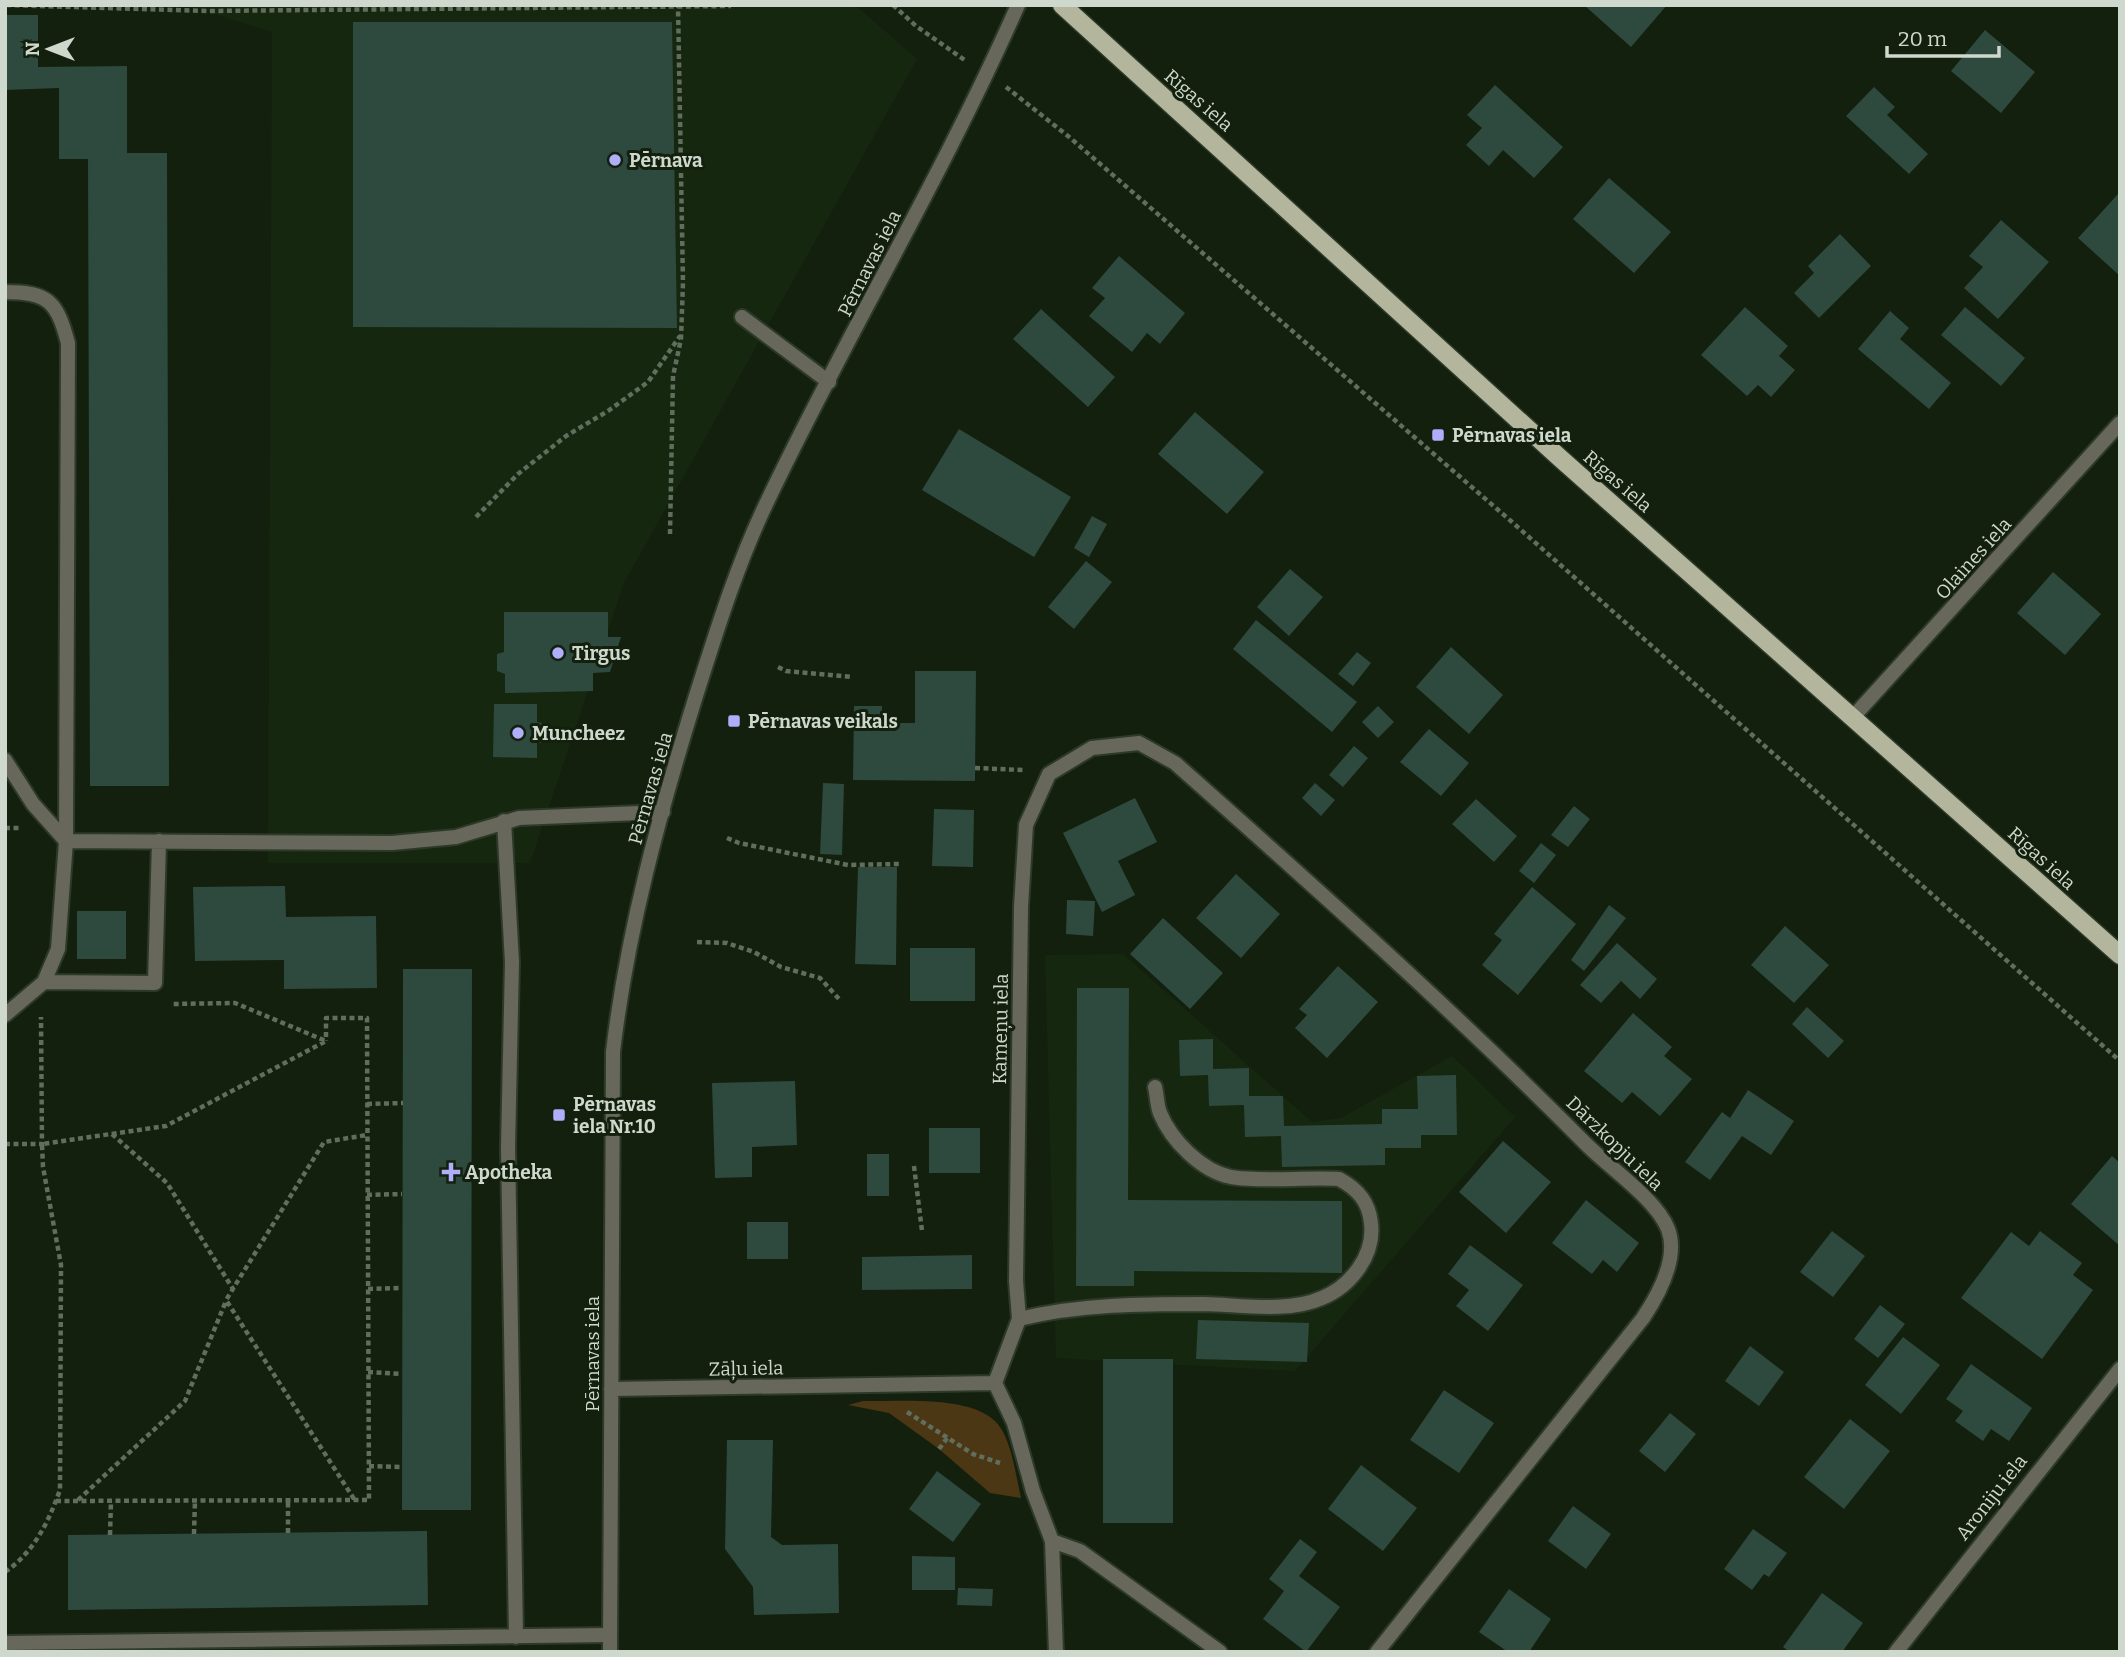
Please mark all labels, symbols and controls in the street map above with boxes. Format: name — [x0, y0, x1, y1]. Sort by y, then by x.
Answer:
north arrow — [14, 14, 84, 84]
scale bar — [1887, 14, 1999, 58]
text: 20 m — [1898, 26, 1947, 52]
text: N — [21, 41, 44, 56]
street label: Rīgas iela — [1160, 64, 1238, 137]
place label: Pērnava — [629, 149, 703, 172]
marker: Pērnava — [607, 152, 623, 168]
street label: Pērnavas iela — [833, 206, 906, 320]
place label: Pērnavas iela — [1452, 424, 1572, 447]
marker: Pērnavas iela — [1430, 427, 1446, 443]
street label: Rīgas iela — [1579, 445, 1657, 518]
street label: Olaines iela — [1931, 512, 2017, 604]
place label: Tirgus — [572, 642, 630, 665]
marker: Tirgus — [550, 645, 566, 661]
place label: Pērnavas veikals — [748, 710, 898, 733]
marker: Pērnavas veikals — [726, 713, 742, 729]
place label: Muncheez — [532, 722, 625, 745]
marker: Muncheez — [510, 725, 526, 741]
street label: Pērnavas iela — [623, 729, 678, 847]
street label: Rīgas iela — [2003, 822, 2081, 895]
street label: Kameņu iela — [988, 973, 1014, 1085]
street label: Dārzkopju iela — [1561, 1091, 1668, 1196]
place label: Pērnavas iela Nr.10 — [573, 1093, 656, 1138]
marker: Pērnavas iela Nr.10 — [551, 1107, 567, 1123]
place label: Apotheka — [465, 1161, 553, 1184]
marker: Apotheka — [443, 1164, 459, 1180]
street label: Pērnavas iela — [581, 1295, 604, 1412]
street label: Zāļu iela — [708, 1356, 784, 1382]
street label: Aroniju iela — [1951, 1450, 2032, 1545]

